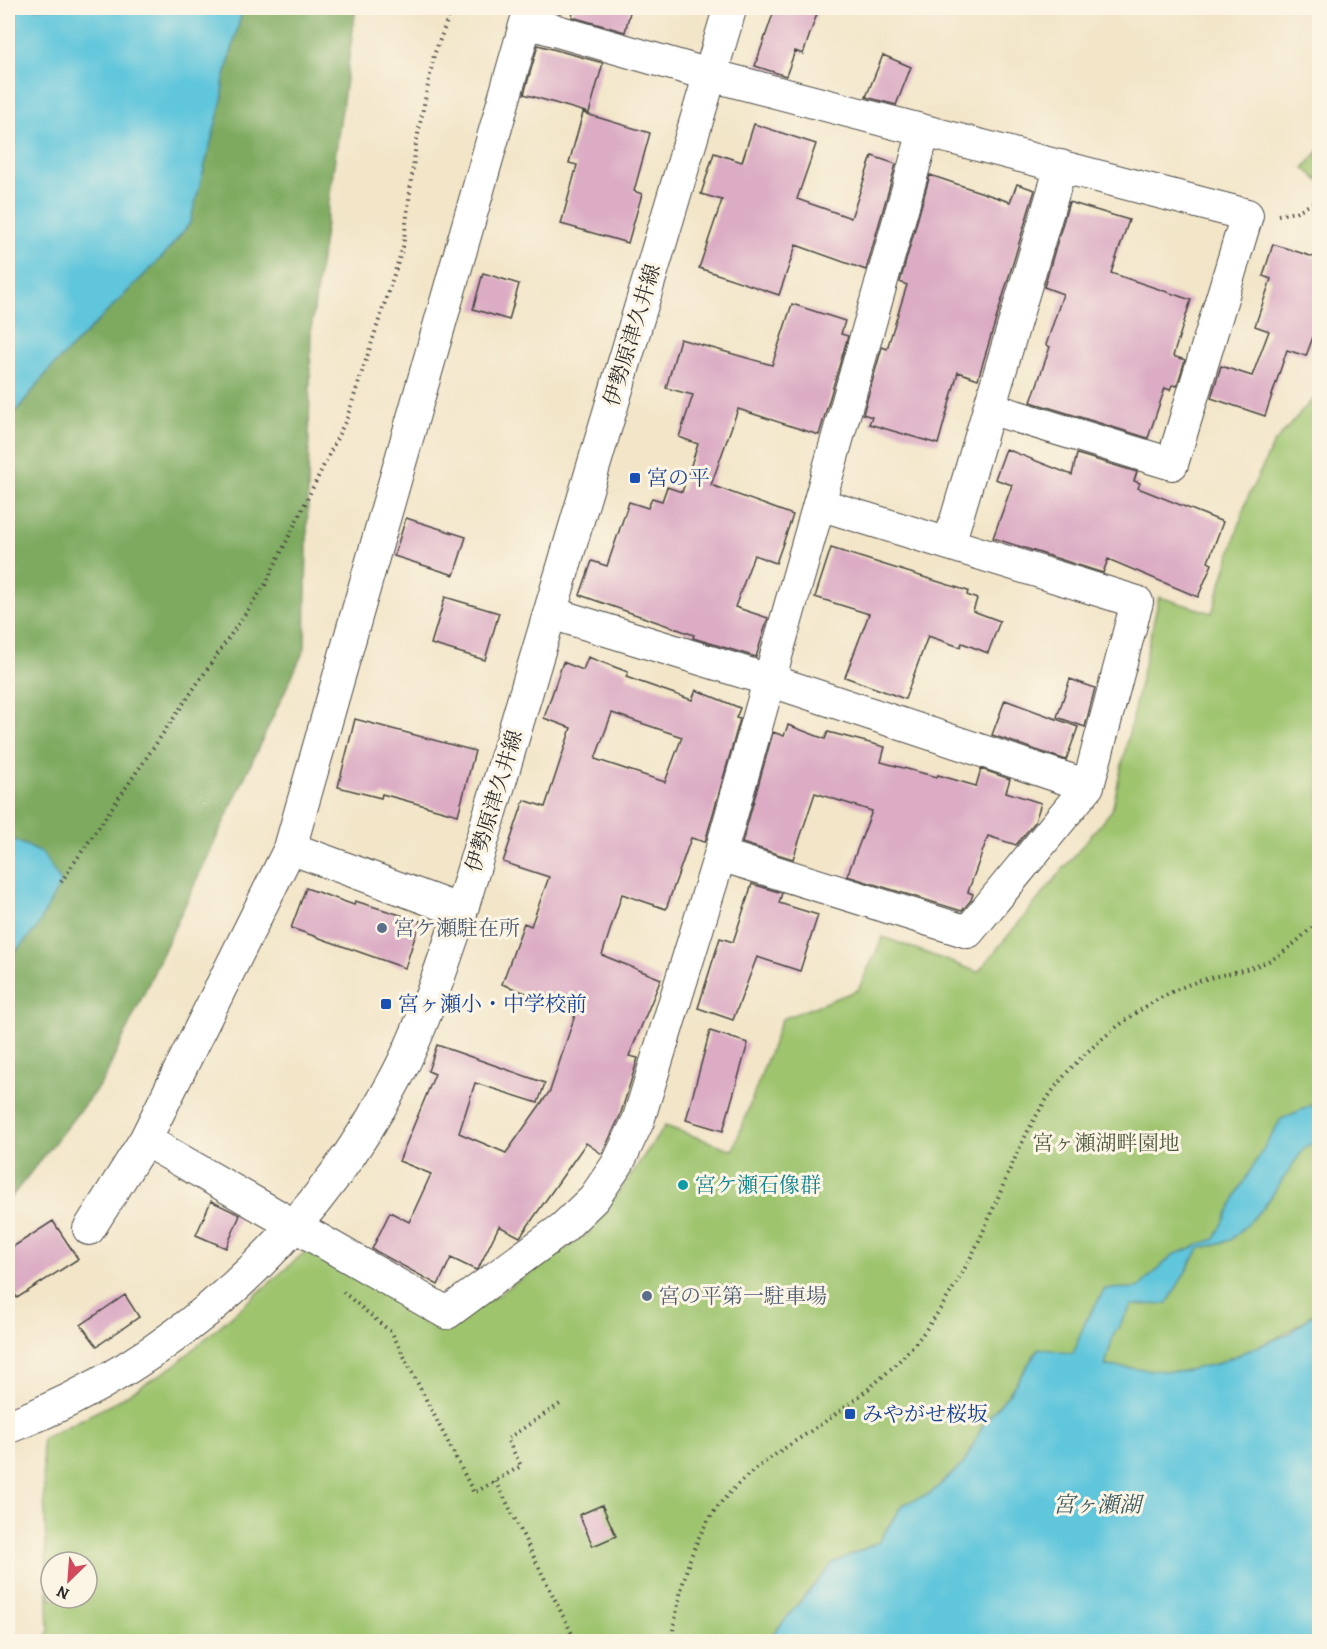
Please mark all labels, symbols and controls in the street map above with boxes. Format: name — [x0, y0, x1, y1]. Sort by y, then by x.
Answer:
street label: 伊勢原津久井線 — [597, 261, 667, 409]
place label: 宮の平 — [647, 464, 710, 492]
marker: 宮の平 — [628, 471, 642, 485]
street label: 伊勢原津久井線 — [459, 727, 529, 875]
place label: 宮ケ瀬駐在所 — [394, 914, 520, 942]
marker: 宮ケ瀬駐在所 — [375, 921, 389, 935]
place label: 宮ヶ瀬小・中学校前 — [398, 990, 587, 1018]
marker: 宮ヶ瀬小・中学校前 — [379, 997, 393, 1011]
park label: 宮ヶ瀬湖畔園地 — [1033, 1129, 1180, 1157]
place label: 宮ケ瀬石像群 — [695, 1171, 821, 1199]
marker: 宮ケ瀬石像群 — [676, 1178, 690, 1192]
place label: 宮の平第一駐車場 — [659, 1282, 827, 1310]
marker: 宮の平第一駐車場 — [640, 1289, 654, 1303]
place label: みやがせ桜坂 — [862, 1400, 988, 1428]
marker: みやがせ桜坂 — [843, 1407, 857, 1421]
water label: 宮ヶ瀬湖 — [1053, 1490, 1145, 1520]
north arrow — [39, 1550, 99, 1610]
text: N — [53, 1580, 73, 1605]

